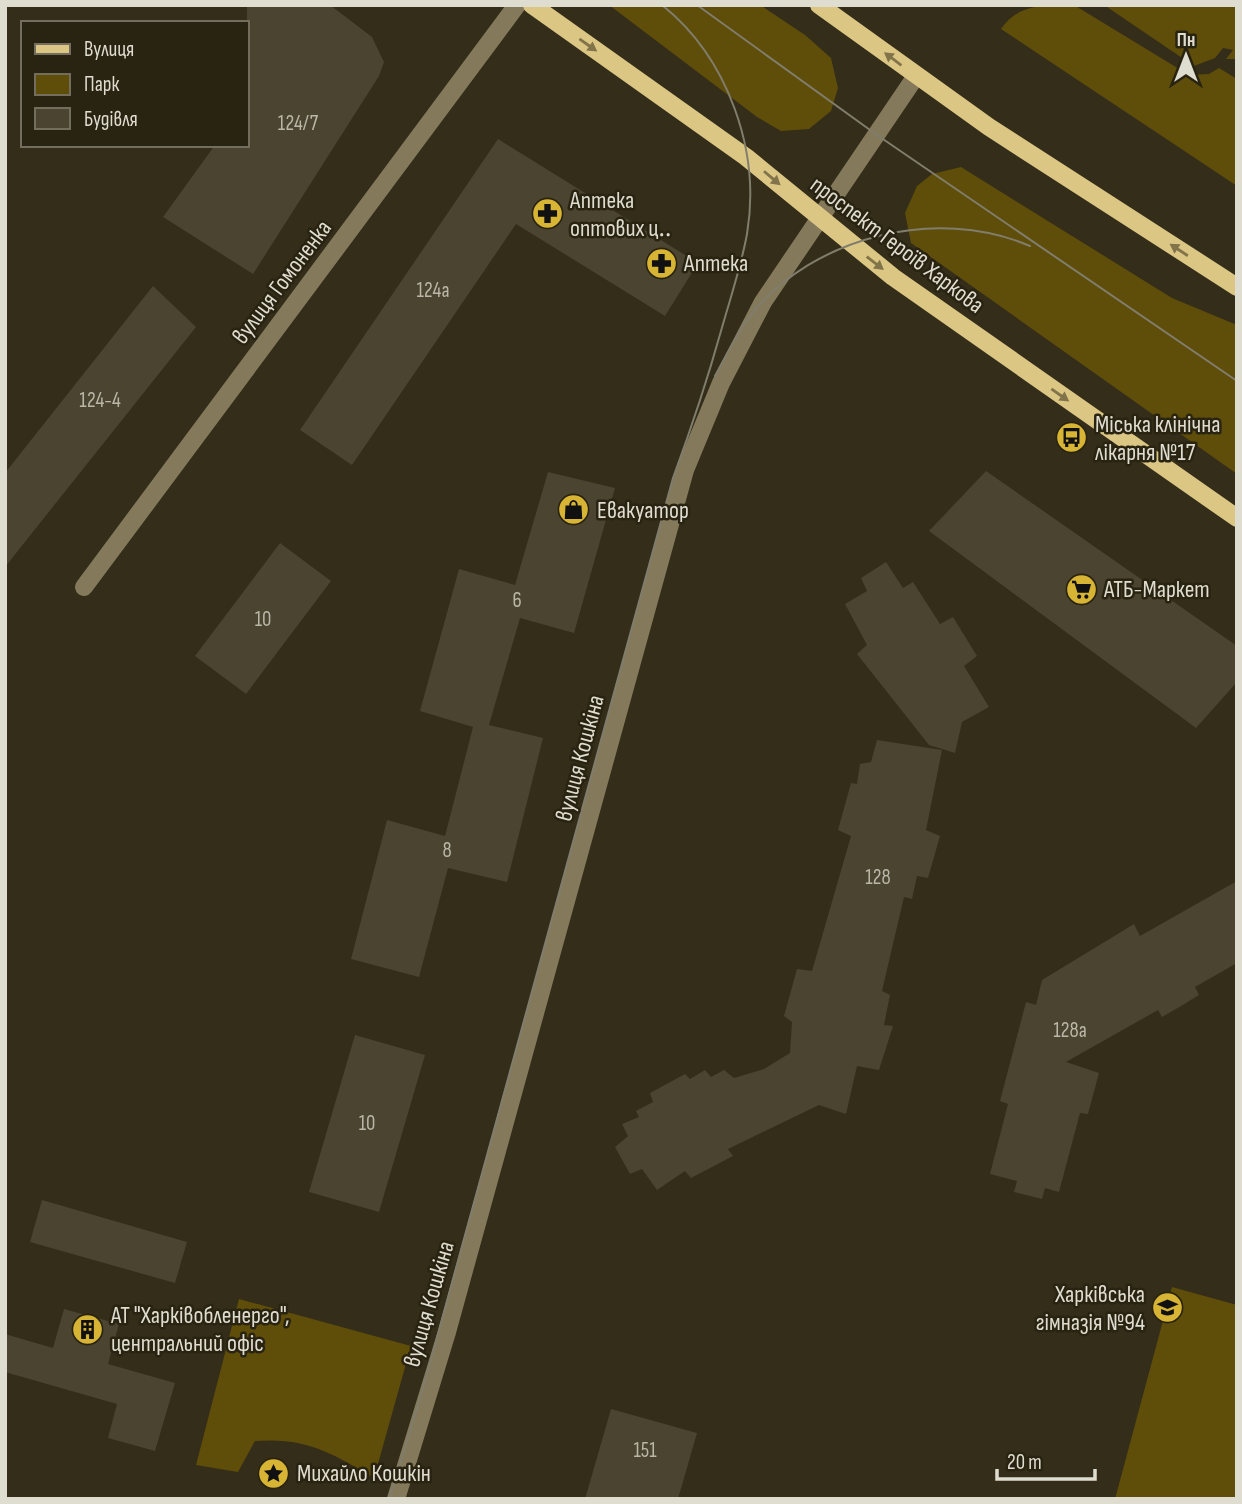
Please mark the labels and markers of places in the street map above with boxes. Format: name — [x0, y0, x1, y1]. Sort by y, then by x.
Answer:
place label: Аптека оптових ц‥ — [569, 186, 671, 243]
pharmacy icon: Аптека оптових ц‥ — [530, 197, 564, 231]
pharmacy icon: Аптека — [644, 246, 678, 280]
place label: Аптека — [683, 249, 748, 278]
place label: Міська клінічна лікарня №17 — [1095, 410, 1220, 467]
bus stop icon: Міська клінічна лікарня №17 — [1055, 421, 1089, 455]
shop icon: Евакуатор — [557, 493, 591, 527]
place label: Евакуатор — [597, 496, 689, 525]
supermarket icon: АТБ-Маркет — [1064, 572, 1098, 606]
place label: АТБ-Маркет — [1103, 575, 1210, 604]
place label: Харківська гімназія №94 — [1036, 1280, 1145, 1337]
school or university icon: Харківська гімназія №94 — [1151, 1291, 1185, 1325]
place label: АТ "Харківобленерго", центральний офіс — [110, 1301, 290, 1358]
building icon: АТ "Харківобленерго", центральний офіс — [71, 1312, 105, 1346]
place icon: Михайло Кошкін — [257, 1456, 291, 1490]
place label: Михайло Кошкін — [297, 1459, 431, 1488]

